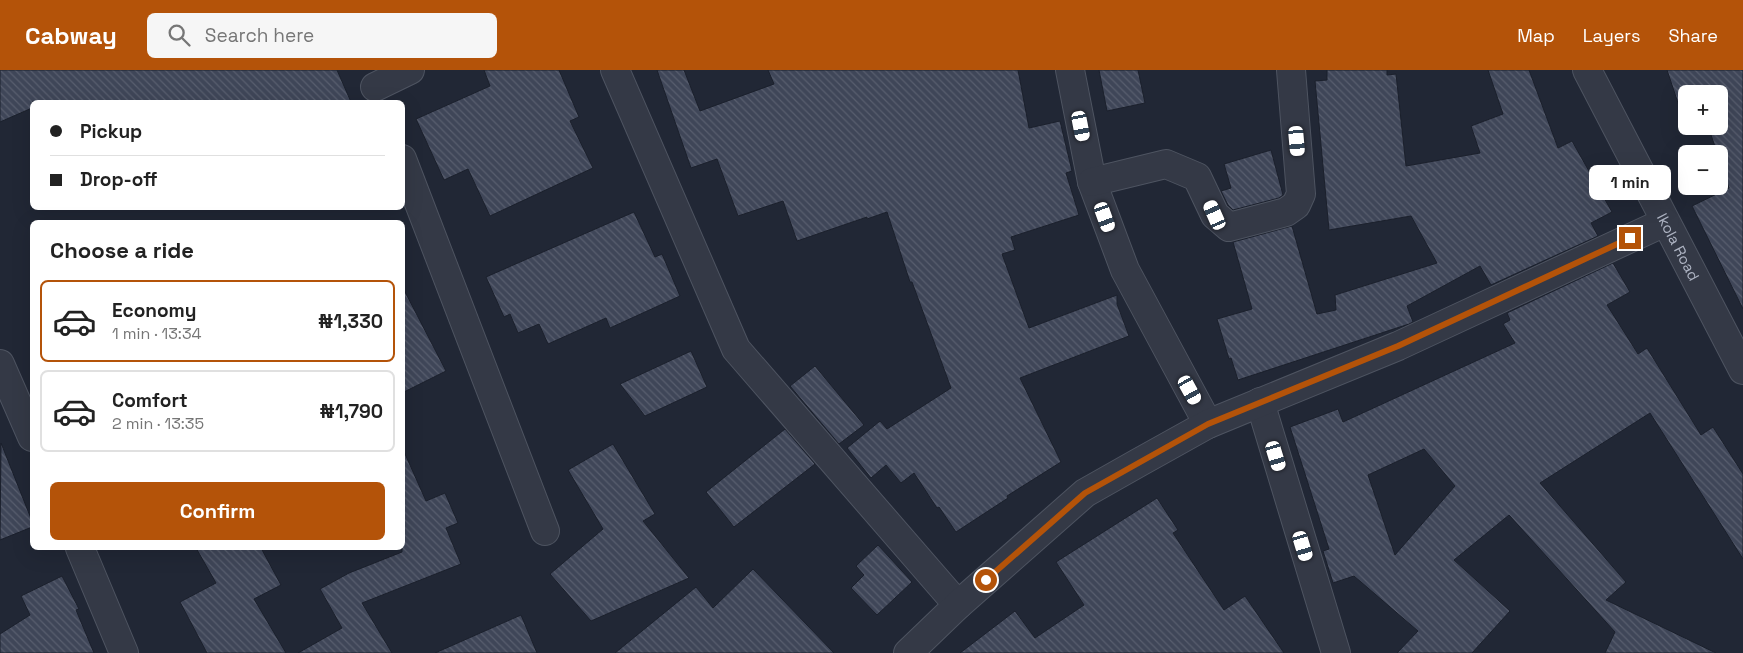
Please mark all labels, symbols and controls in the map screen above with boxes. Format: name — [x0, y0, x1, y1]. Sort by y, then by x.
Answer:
search box — [147, 13, 497, 58]
text: Cabway — [25, 20, 117, 51]
icon: search — [165, 21, 193, 49]
text: Search here — [205, 23, 314, 48]
text: Map — [1517, 24, 1555, 47]
text: Layers — [1583, 24, 1640, 47]
text: Share — [1668, 24, 1718, 47]
map controls — [1678, 85, 1728, 195]
button: + — [1678, 85, 1728, 135]
car — [1070, 110, 1091, 142]
text: Pickup — [80, 119, 142, 144]
car — [1288, 125, 1305, 157]
button: − — [1678, 145, 1728, 195]
callout: 1 min — [1589, 166, 1671, 200]
text: Drop-off — [80, 167, 158, 192]
text: 1 min — [1610, 172, 1650, 193]
car — [1202, 198, 1227, 232]
car — [1092, 200, 1117, 234]
street label: Ikola Road — [1653, 209, 1704, 284]
route end — [1619, 227, 1641, 249]
text: Choose a ride — [50, 236, 194, 264]
text: Economy — [112, 298, 196, 323]
icon: car — [52, 299, 97, 344]
text: ₦1,330 — [318, 309, 383, 334]
text: 1 min · 13:34 — [112, 323, 202, 344]
car — [1176, 373, 1203, 407]
text: Comfort — [112, 388, 188, 413]
icon: car — [52, 389, 97, 434]
text: ₦1,790 — [320, 399, 383, 424]
text: 2 min · 13:35 — [112, 413, 204, 434]
car — [1264, 439, 1287, 473]
button: Confirm — [50, 482, 385, 540]
car — [1291, 529, 1314, 563]
route start — [975, 569, 997, 591]

